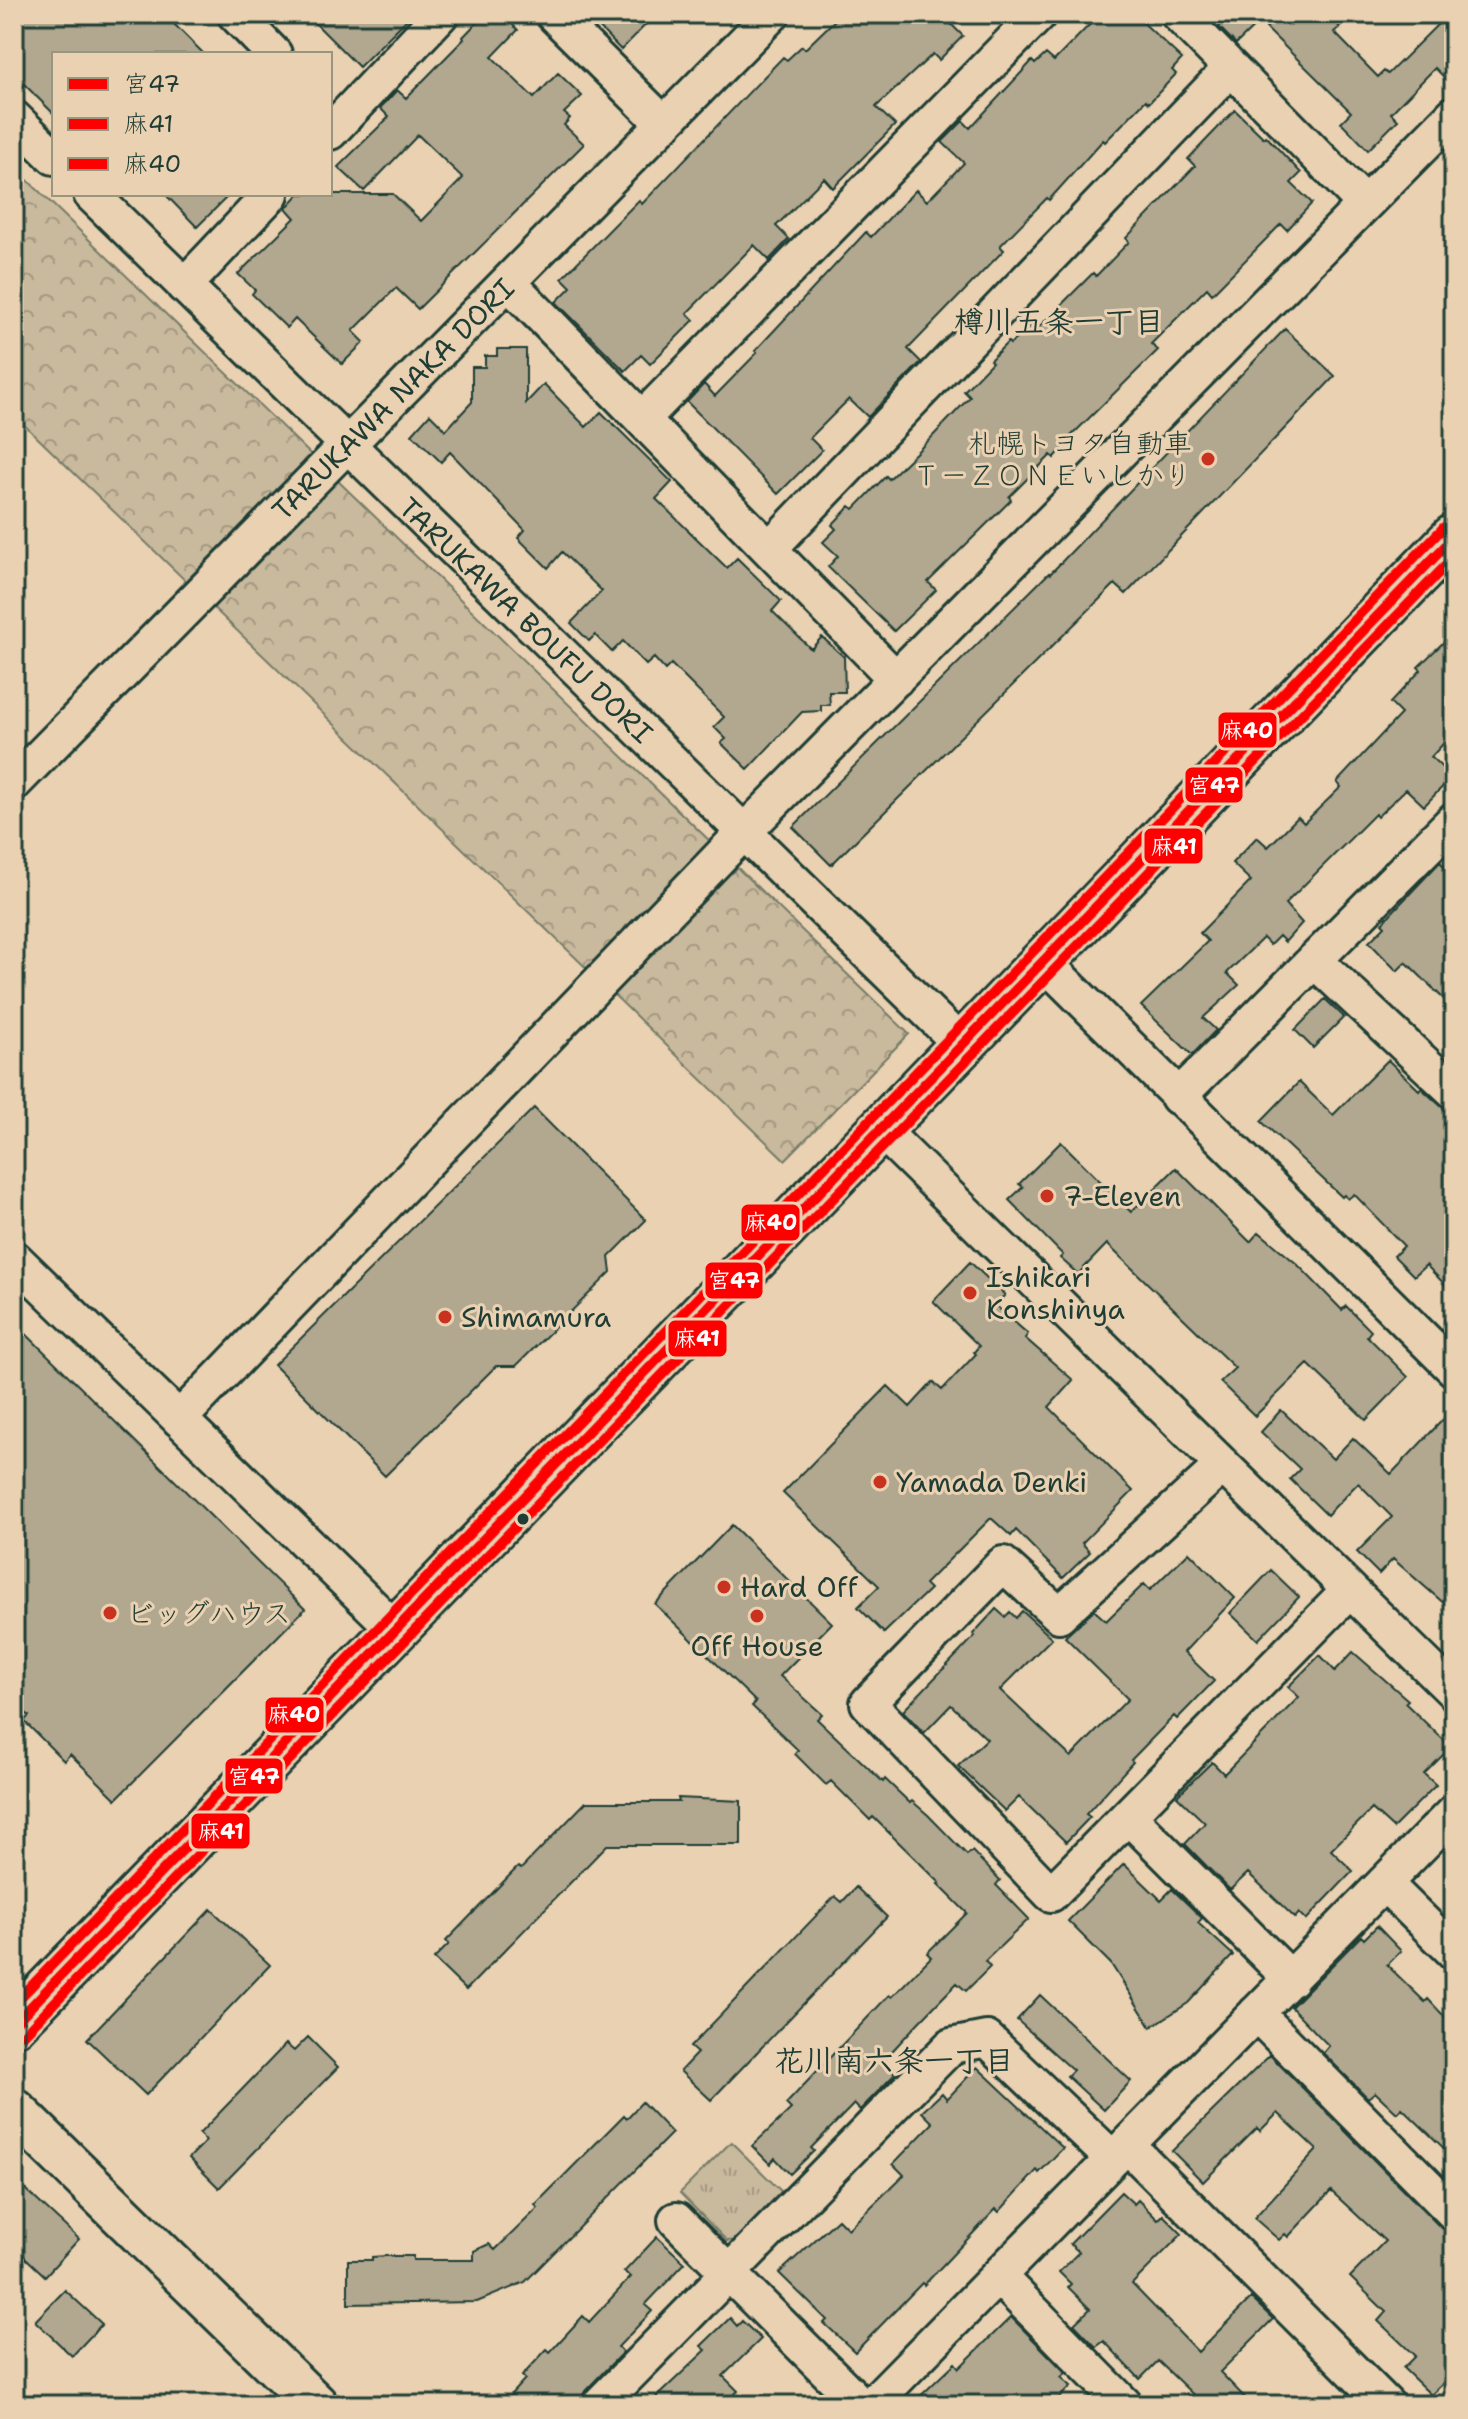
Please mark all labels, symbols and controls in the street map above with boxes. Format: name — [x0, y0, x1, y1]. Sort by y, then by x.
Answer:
legend — [52, 52, 332, 196]
text: 宮47 — [124, 68, 180, 100]
text: 麻41 — [124, 108, 174, 140]
text: 麻40 — [124, 148, 181, 180]
street label: TARUKAWA NAKA DORI — [263, 269, 523, 529]
district label: 樽川五条一丁目 — [954, 301, 1164, 342]
place label: 札幌トヨタ自動車 Ｔ－ＺＯＮＥいしかり — [912, 424, 1192, 494]
marker: 札幌トヨタ自動車 Ｔ－ＺＯＮＥいしかり — [1199, 450, 1217, 468]
street label: TARUKAWA BOUFU DORI — [391, 489, 661, 751]
line badge: 麻40 — [1217, 711, 1278, 749]
text: 麻40 — [1221, 716, 1273, 745]
line badge: 宮47 — [1184, 766, 1244, 804]
text: 宮47 — [1188, 771, 1240, 800]
line badge: 麻41 — [1143, 827, 1204, 865]
text: 麻41 — [1151, 832, 1197, 861]
place label: 7-Eleven — [1063, 1177, 1181, 1215]
marker: 7-Eleven — [1038, 1187, 1056, 1205]
line badge: 麻40 — [740, 1203, 801, 1242]
text: 麻40 — [745, 1208, 797, 1237]
place label: Ishikari Konshinya — [986, 1258, 1125, 1328]
line badge: 宮47 — [704, 1261, 764, 1300]
text: 宮47 — [708, 1266, 760, 1295]
marker: Ishikari Konshinya — [961, 1284, 979, 1302]
place label: Shimamura — [461, 1298, 611, 1336]
marker: Shimamura — [436, 1308, 454, 1326]
line badge: 麻41 — [667, 1319, 728, 1358]
text: 麻41 — [674, 1324, 720, 1353]
place label: Yamada Denki — [896, 1463, 1087, 1501]
marker: Yamada Denki — [871, 1473, 889, 1491]
unlabelled marker — [515, 1511, 531, 1527]
place label: Hard Off — [740, 1568, 859, 1606]
marker: Hard Off — [715, 1578, 733, 1596]
place label: ビッグハウス — [126, 1594, 291, 1632]
marker: ビッグハウス — [101, 1604, 119, 1622]
marker: Off House — [748, 1607, 766, 1625]
place label: Off House — [690, 1627, 824, 1665]
line badge: 麻40 — [264, 1696, 325, 1734]
text: 麻40 — [268, 1700, 320, 1729]
line badge: 宮47 — [224, 1757, 284, 1795]
text: 宮47 — [228, 1762, 280, 1791]
line badge: 麻41 — [190, 1812, 251, 1850]
text: 麻41 — [198, 1817, 244, 1846]
district label: 花川南六条一丁目 — [774, 2040, 1014, 2081]

